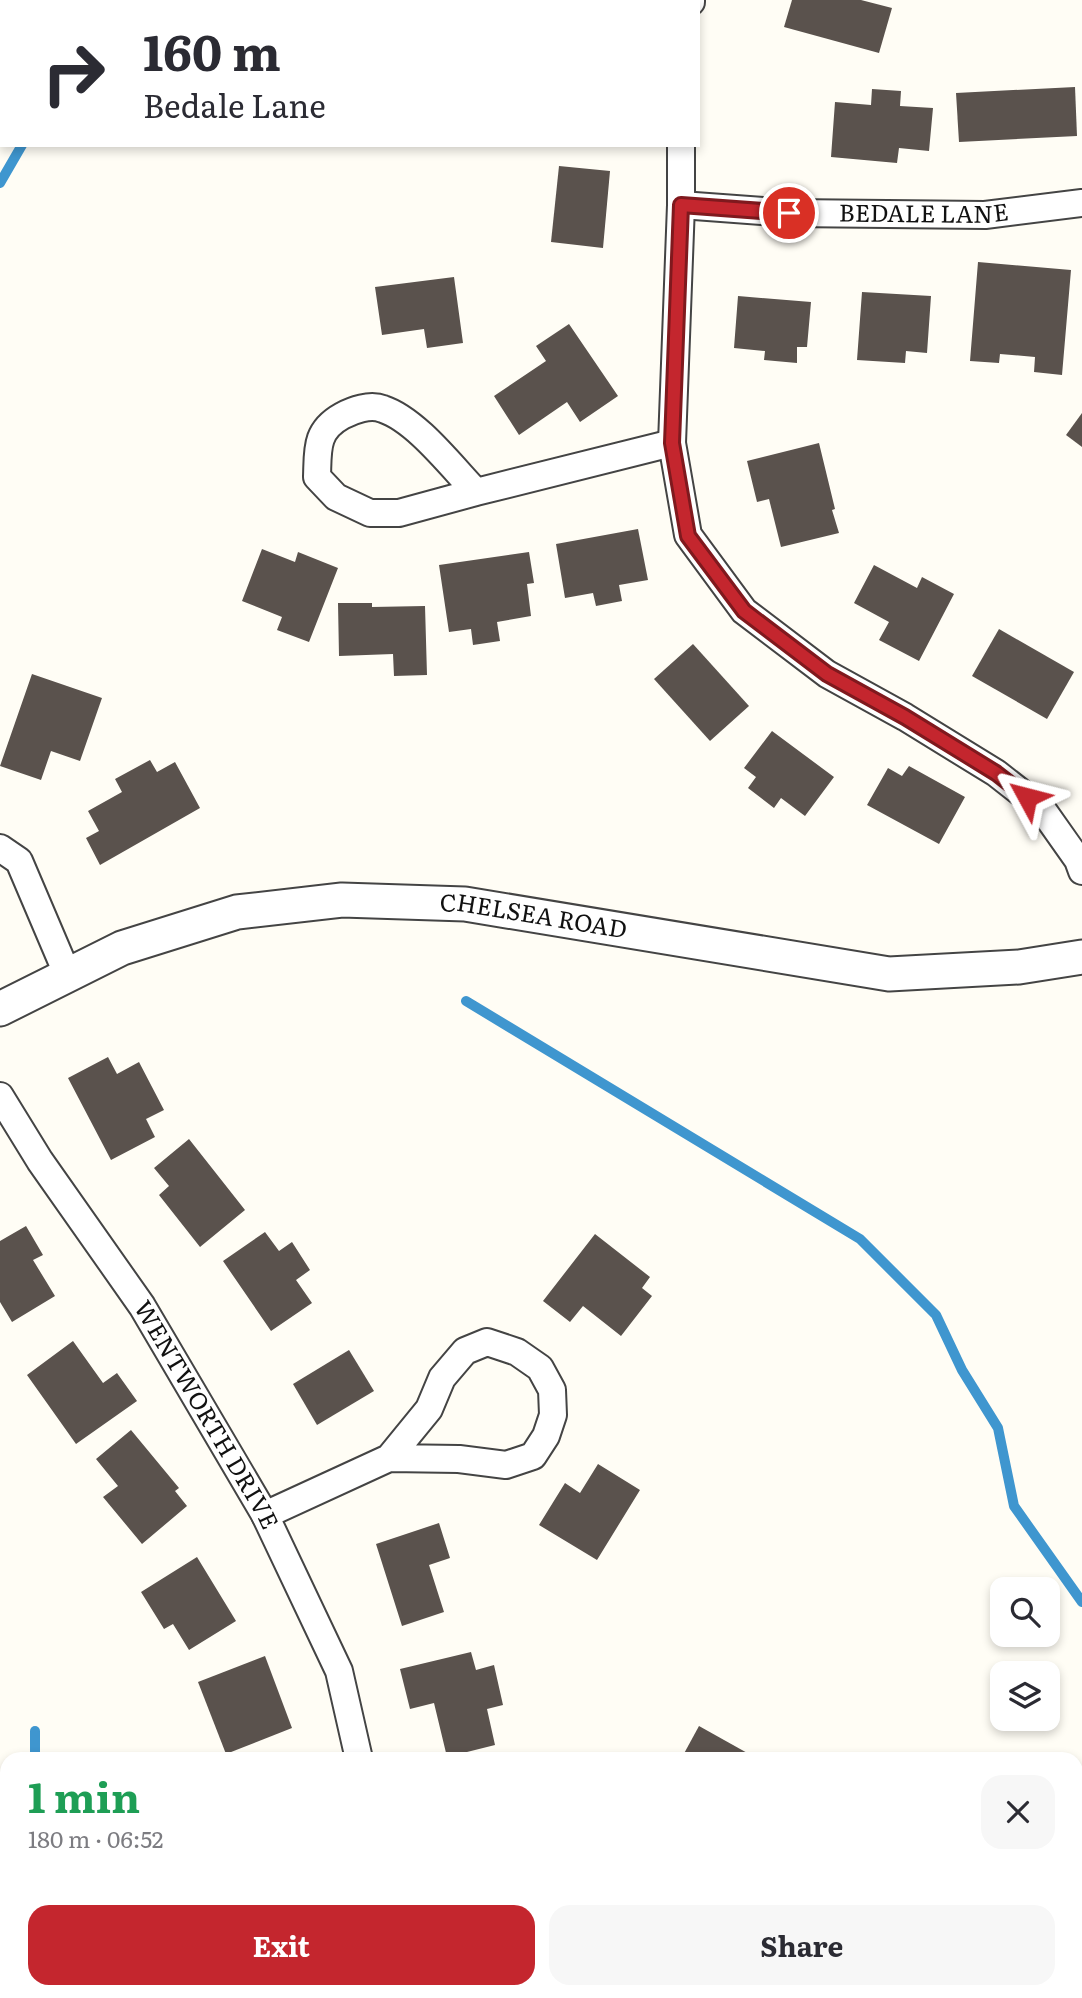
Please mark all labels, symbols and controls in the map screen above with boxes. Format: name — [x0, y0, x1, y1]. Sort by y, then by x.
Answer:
text: 160 m — [143, 13, 281, 86]
icon: right — [28, 28, 119, 119]
text: Bedale Lane — [143, 80, 326, 128]
pin — [759, 183, 819, 243]
street label: BEDALE LANE — [839, 192, 1010, 230]
icon: arrive — [770, 194, 808, 232]
position arrow — [990, 760, 1064, 834]
street label: CHELSEA ROAD — [439, 883, 630, 945]
street label: WENTWORTH DRIVE — [127, 1293, 289, 1534]
map controls — [990, 1577, 1060, 1731]
button: search — [990, 1577, 1060, 1647]
button: layers — [990, 1661, 1060, 1731]
text: 1 min — [28, 1764, 140, 1826]
button: close — [981, 1775, 1055, 1849]
text: 180 m · 06:52 — [28, 1821, 164, 1855]
button: Exit — [28, 1905, 535, 1985]
button: Share — [549, 1905, 1055, 1985]

